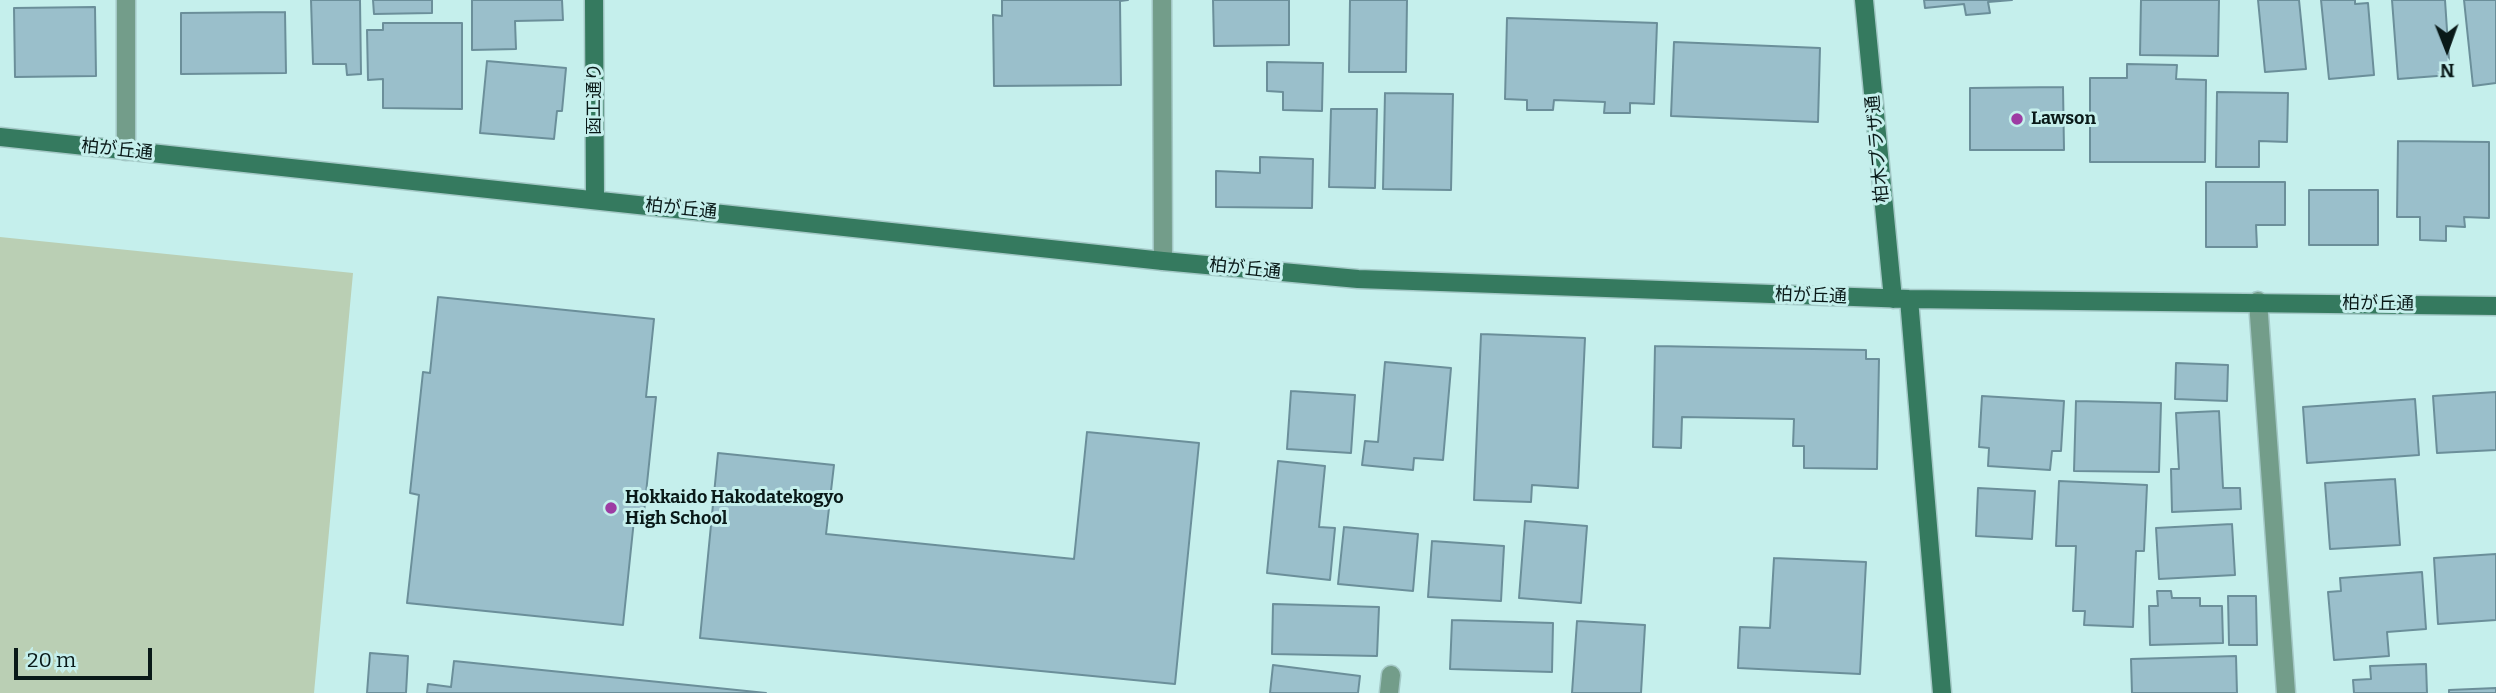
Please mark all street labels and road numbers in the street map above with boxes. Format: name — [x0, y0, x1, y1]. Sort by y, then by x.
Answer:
street label: 函工通り — [584, 63, 606, 135]
street label: 柏木プラザ通 — [1863, 94, 1893, 204]
street label: 柏が丘通 — [80, 135, 154, 165]
street label: 柏が丘通 — [644, 194, 718, 224]
street label: 柏が丘通 — [1208, 254, 1282, 284]
street label: 柏が丘通 — [1775, 284, 1847, 308]
street label: 柏が丘通 — [2342, 293, 2414, 315]

